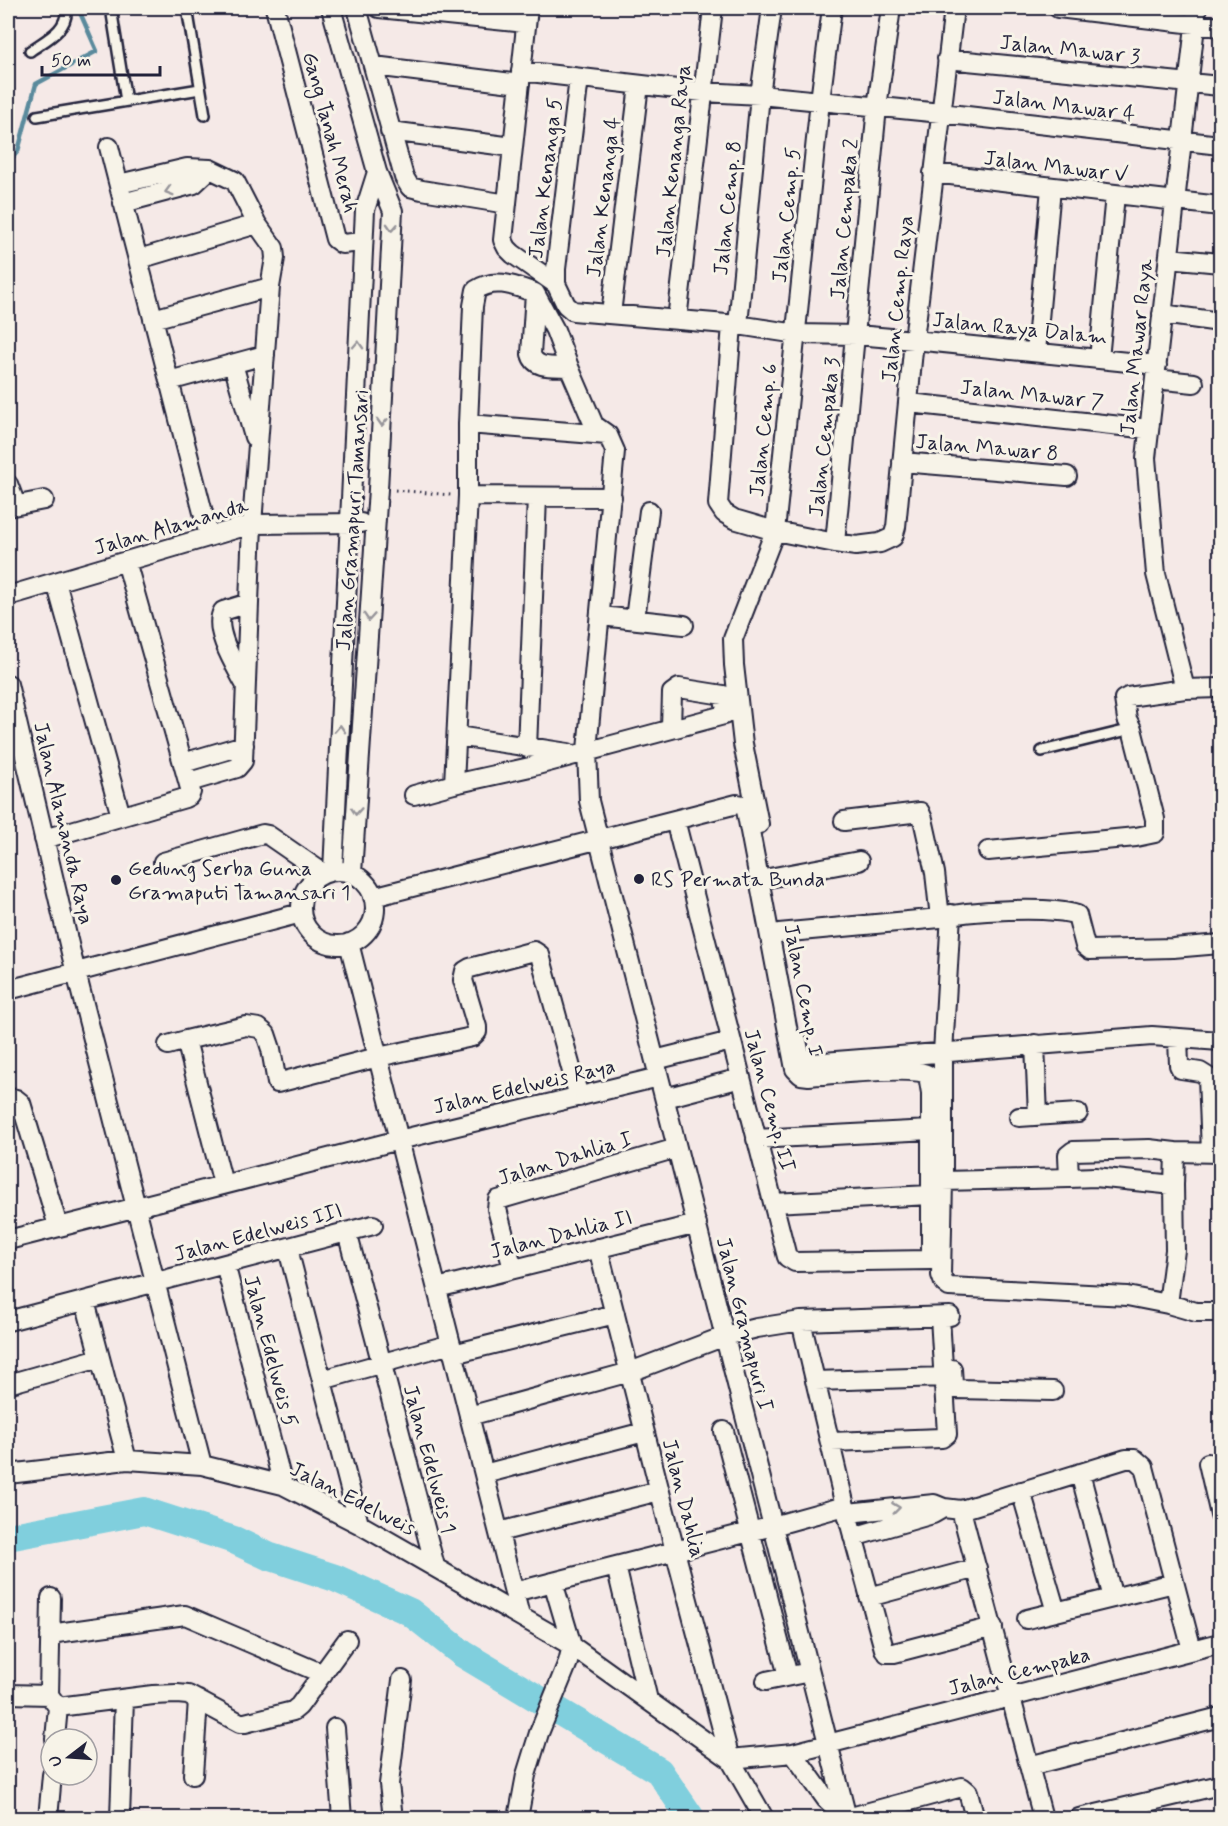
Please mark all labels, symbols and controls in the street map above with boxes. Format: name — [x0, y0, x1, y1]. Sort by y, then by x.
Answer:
street label: Jalan Mawar 3 — [998, 29, 1142, 71]
scale bar — [42, 39, 160, 77]
text: 50 m — [51, 49, 91, 73]
street label: Gang Tanah Merah — [294, 49, 365, 216]
street label: Jalan Kenanga Raya — [650, 63, 698, 259]
street label: Jalan Mawar 4 — [991, 83, 1137, 129]
street label: Jalan Kenanga 5 — [522, 96, 570, 260]
street label: Jalan Kenanga 4 — [580, 115, 628, 279]
street label: Jalan Cempaka 2 — [824, 138, 866, 301]
street label: Jalan Cemp. 8 — [707, 139, 749, 277]
street label: Jalan Mawar V — [982, 144, 1130, 190]
street label: Jalan Cemp. 5 — [766, 146, 808, 284]
one-way arrow — [164, 183, 174, 196]
street label: Jalan Cemp. Raya — [875, 214, 921, 384]
one-way arrow — [386, 223, 399, 232]
street label: Jalan Mawar Raya — [1114, 257, 1160, 437]
street label: Jalan Raya Dalam — [931, 306, 1109, 352]
one-way arrow — [352, 340, 365, 349]
street label: Jalan Cempaka 3 — [803, 355, 847, 518]
street label: Jalan Cemp. 6 — [743, 362, 785, 498]
street label: Jalan Mawar 7 — [959, 374, 1105, 416]
street label: Jalan Gramapuri Tamansari — [330, 388, 376, 652]
one-way arrow — [375, 418, 388, 427]
street label: Jalan Mawar 8 — [914, 428, 1059, 468]
street label: Jalan Alamanda — [91, 491, 252, 562]
one-way arrow — [362, 612, 375, 621]
street label: Jalan Alamanda Raya — [26, 719, 100, 927]
one-way arrow — [333, 724, 346, 733]
one-way arrow — [350, 807, 363, 816]
place label: Gedung Serba Guna Gramaputi Tamansari 1 — [128, 855, 351, 907]
place label: RS Permata Bunda — [651, 866, 825, 894]
marker: RS Permata Bunda — [632, 872, 646, 886]
marker: Gedung Serba Guna Gramaputi Tamansari 1 — [109, 873, 123, 887]
street label: Jalan Cemp. I — [776, 921, 830, 1059]
street label: Jalan Cemp. II — [737, 1026, 802, 1175]
street label: Jalan Edelweis Raya — [430, 1052, 618, 1122]
street label: Jalan Dahlia I — [495, 1125, 636, 1193]
street label: Jalan Edelweis III — [171, 1197, 345, 1269]
street label: Jalan Dahlia II — [487, 1204, 635, 1266]
street label: Jalan Gramapuri I — [709, 1234, 779, 1414]
street label: Jalan Edelweis 5 — [236, 1272, 304, 1430]
street label: Jalan Edelweis 1 — [396, 1382, 462, 1537]
street label: Jalan Dahlia — [655, 1436, 711, 1561]
street label: Jalan Edelweis — [285, 1455, 420, 1543]
one-way arrow — [892, 1502, 901, 1514]
street label: Jalan Cempaka — [945, 1641, 1093, 1703]
north arrow — [39, 1727, 99, 1787]
text: U — [45, 1753, 68, 1769]

